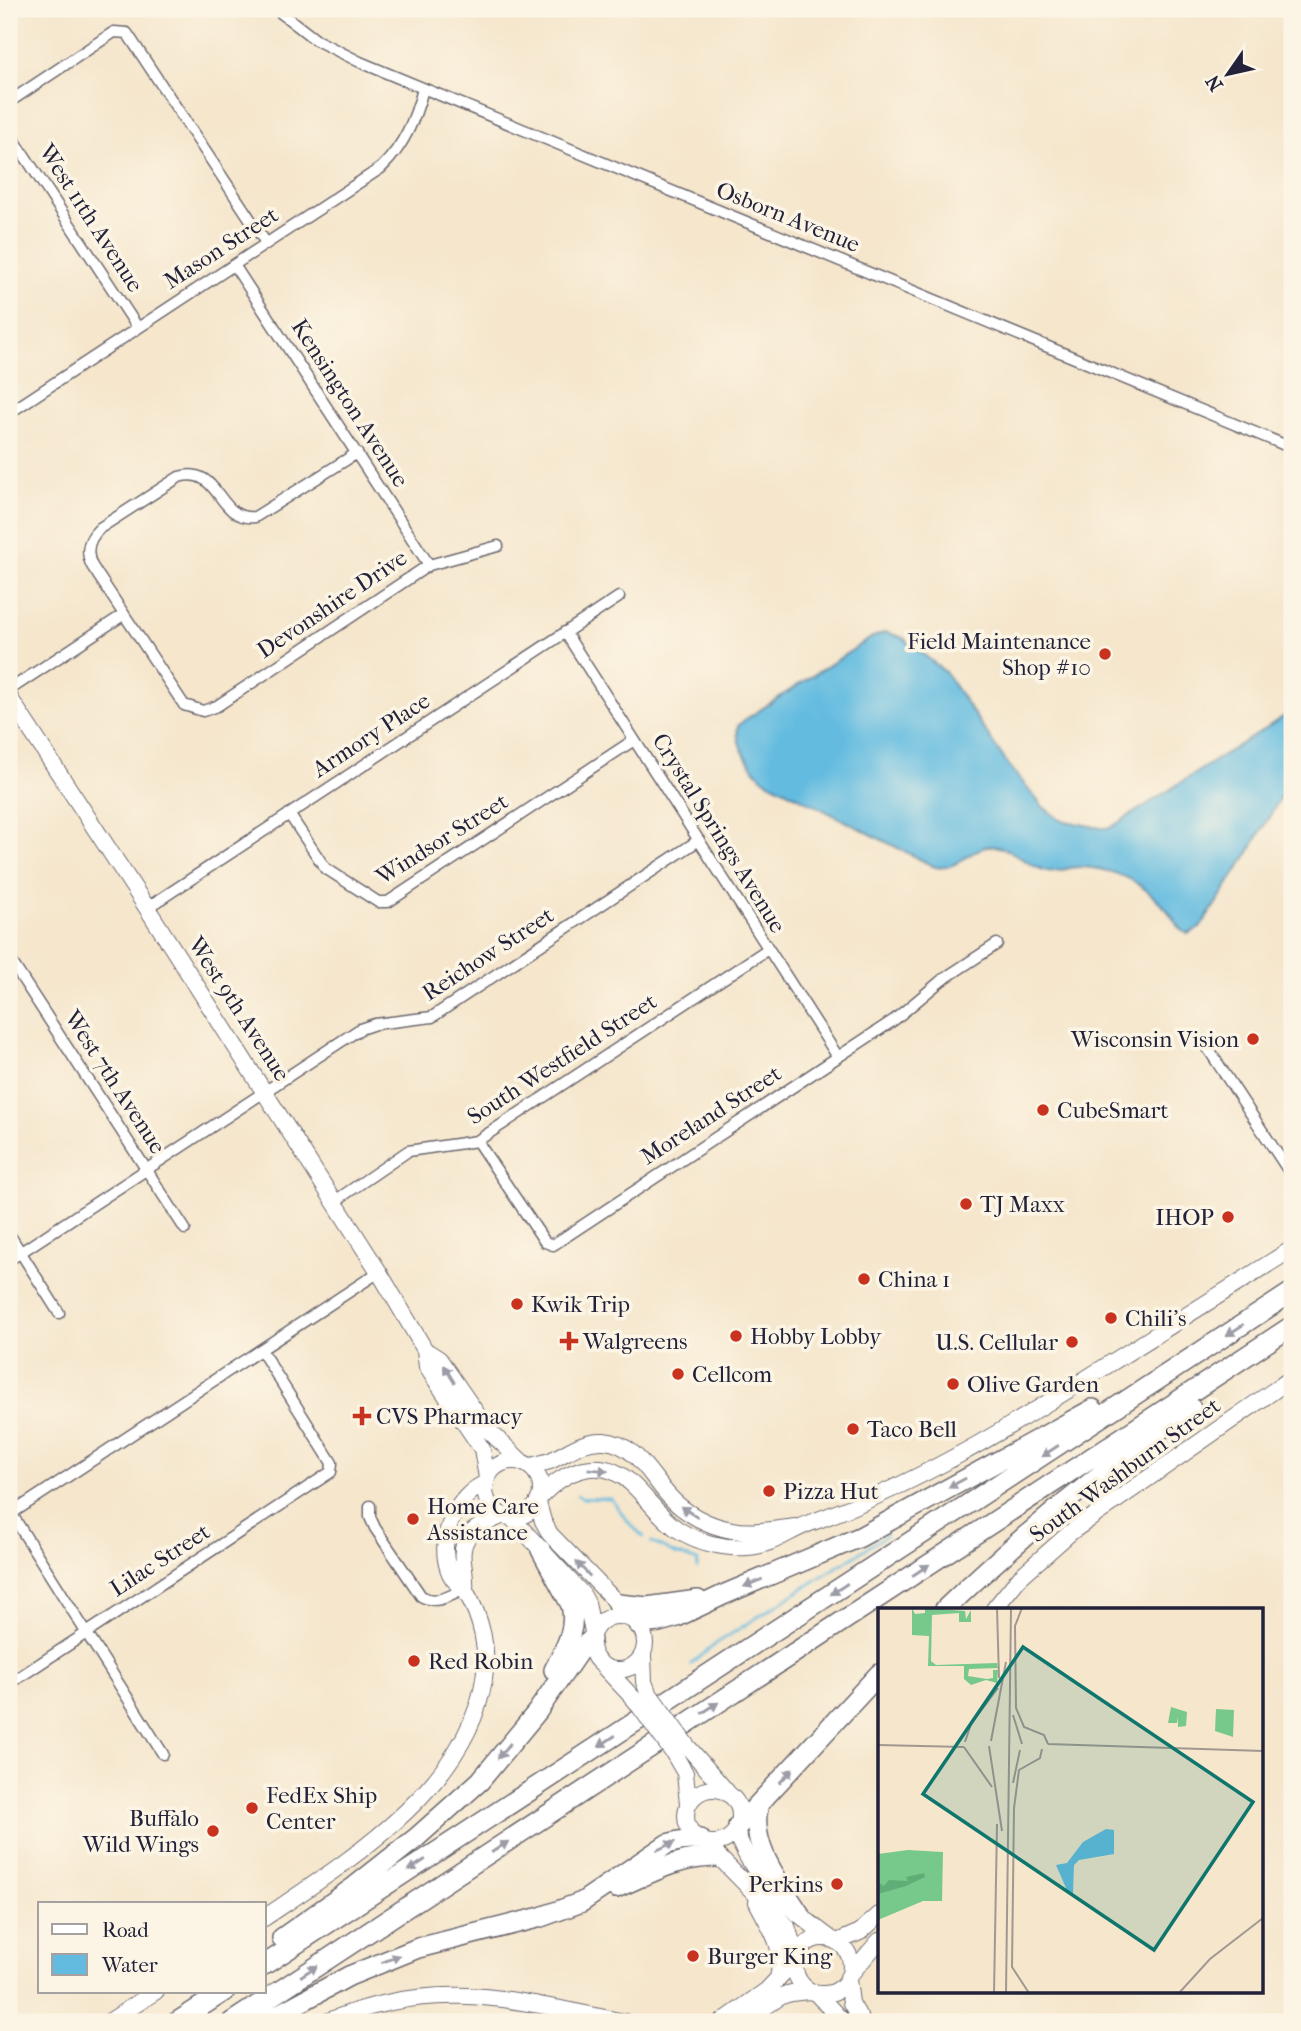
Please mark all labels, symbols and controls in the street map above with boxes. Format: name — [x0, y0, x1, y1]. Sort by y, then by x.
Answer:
north arrow — [1192, 38, 1262, 108]
text: N — [1201, 70, 1228, 95]
street label: West 11th Avenue — [33, 138, 149, 297]
street label: Osborn Avenue — [712, 176, 864, 258]
street label: Mason Street — [159, 201, 283, 295]
street label: Kensington Avenue — [286, 314, 414, 492]
street label: Devonshire Drive — [252, 544, 412, 664]
place label: Field Maintenance Shop #10 — [907, 628, 1091, 681]
marker: Field Maintenance Shop #10 — [1097, 646, 1113, 662]
street label: Armory Place — [306, 687, 435, 784]
street label: Crystal Springs Avenue — [647, 728, 791, 938]
street label: Windsor Street — [370, 788, 513, 891]
street label: Reichow Street — [417, 901, 559, 1007]
street label: West 9th Avenue — [182, 931, 296, 1086]
street label: South Westfield Street — [462, 988, 662, 1130]
street label: West 7th Avenue — [58, 1004, 171, 1159]
place label: Wisconsin Vision — [1070, 1026, 1240, 1053]
marker: Wisconsin Vision — [1245, 1031, 1261, 1047]
street label: Moreland Street — [636, 1060, 786, 1170]
place label: CubeSmart — [1057, 1097, 1169, 1124]
marker: CubeSmart — [1035, 1102, 1051, 1118]
place label: TJ Maxx — [980, 1191, 1065, 1218]
marker: TJ Maxx — [958, 1196, 974, 1212]
place label: IHOP — [1155, 1204, 1214, 1231]
marker: IHOP — [1220, 1209, 1236, 1225]
place label: China 1 — [878, 1266, 950, 1293]
marker: China 1 — [856, 1271, 872, 1287]
place label: Kwik Trip — [531, 1291, 630, 1318]
marker: Kwik Trip — [509, 1296, 525, 1312]
place label: Chili's — [1125, 1305, 1187, 1332]
marker: Chili's — [1103, 1310, 1119, 1326]
place label: Hobby Lobby — [750, 1323, 882, 1350]
one-way arrow — [1226, 1323, 1244, 1337]
place label: Walgreens — [582, 1328, 688, 1355]
marker: Hobby Lobby — [728, 1328, 744, 1344]
place label: U.S. Cellular — [935, 1329, 1058, 1356]
marker: Walgreens — [561, 1333, 577, 1349]
marker: U.S. Cellular — [1064, 1334, 1080, 1350]
place label: Cellcom — [692, 1361, 772, 1388]
one-way arrow — [442, 1364, 455, 1383]
marker: Cellcom — [670, 1366, 686, 1382]
place label: Olive Garden — [967, 1371, 1100, 1398]
marker: Olive Garden — [945, 1376, 961, 1392]
street label: South Washburn Street — [1025, 1392, 1225, 1548]
place label: CVS Pharmacy — [376, 1403, 523, 1430]
marker: CVS Pharmacy — [354, 1408, 370, 1424]
place label: Taco Bell — [867, 1416, 958, 1443]
marker: Taco Bell — [845, 1421, 861, 1437]
one-way arrow — [1040, 1445, 1059, 1458]
one-way arrow — [587, 1464, 609, 1475]
place label: Pizza Hut — [783, 1478, 879, 1505]
one-way arrow — [947, 1478, 967, 1489]
marker: Pizza Hut — [761, 1483, 777, 1499]
place label: Home Care Assistance — [426, 1493, 539, 1546]
one-way arrow — [680, 1506, 699, 1519]
marker: Home Care Assistance — [405, 1511, 421, 1527]
street label: Lilac Street — [105, 1518, 215, 1602]
one-way arrow — [575, 1561, 592, 1578]
one-way arrow — [912, 1563, 930, 1577]
one-way arrow — [742, 1577, 763, 1588]
one-way arrow — [829, 1582, 848, 1595]
inset map — [878, 1608, 1262, 1993]
place label: Red Robin — [428, 1648, 534, 1675]
marker: Red Robin — [406, 1653, 422, 1669]
one-way arrow — [700, 1702, 720, 1715]
one-way arrow — [598, 1734, 617, 1747]
one-way arrow — [497, 1742, 512, 1760]
one-way arrow — [777, 1768, 793, 1785]
place label: FedEx Ship Center — [266, 1782, 377, 1835]
marker: FedEx Ship Center — [244, 1800, 260, 1816]
place label: Buffalo Wild Wings — [82, 1805, 199, 1858]
marker: Buffalo Wild Wings — [205, 1823, 221, 1839]
one-way arrow — [490, 1840, 509, 1853]
one-way arrow — [656, 1840, 676, 1852]
one-way arrow — [408, 1858, 426, 1872]
place label: Perkins — [748, 1871, 823, 1898]
marker: Perkins — [829, 1876, 845, 1892]
legend — [38, 1902, 266, 1993]
text: Road — [102, 1918, 149, 1942]
place label: Burger King — [707, 1943, 833, 1970]
marker: Burger King — [685, 1948, 701, 1964]
text: Water — [101, 1953, 158, 1977]
one-way arrow — [381, 1953, 402, 1964]
one-way arrow — [300, 1965, 319, 1978]

